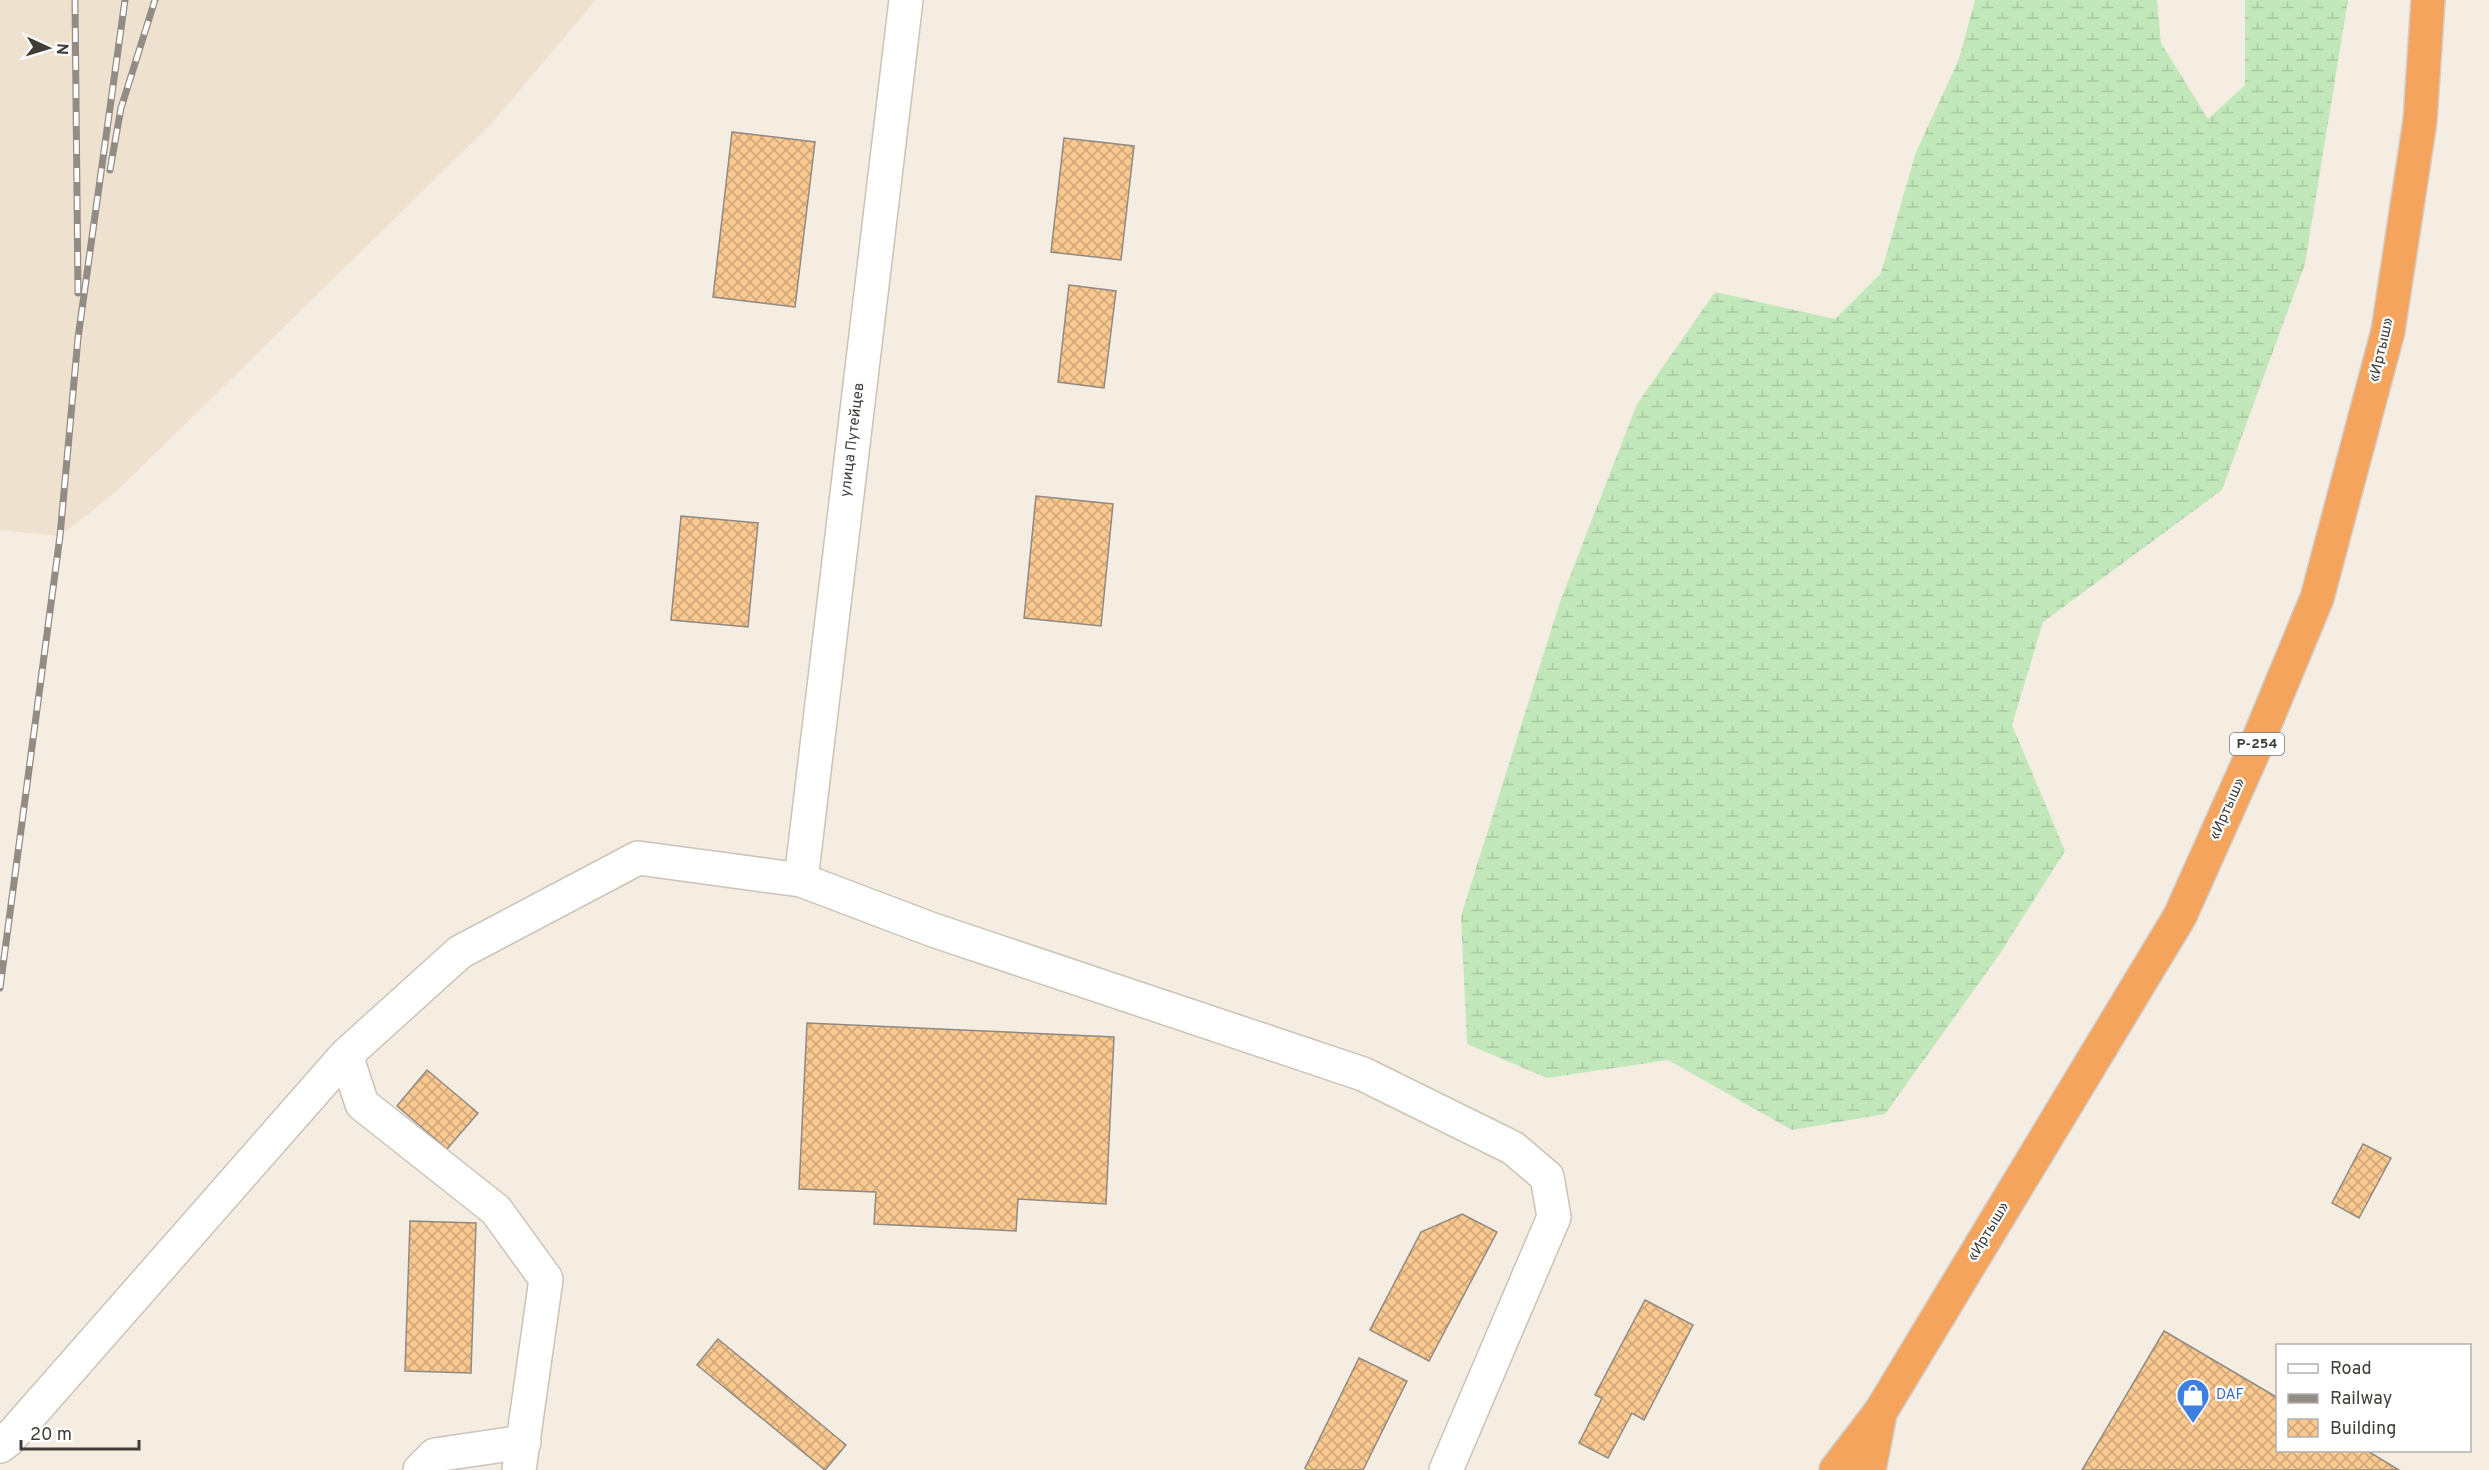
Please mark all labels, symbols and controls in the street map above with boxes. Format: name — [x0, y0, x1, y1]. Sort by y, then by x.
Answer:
north arrow — [18, 18, 78, 78]
text: N — [51, 42, 71, 55]
street label: «Иртыш» — [2365, 316, 2399, 384]
street label: улица Путейцев — [837, 382, 869, 498]
road number: Р-254 — [2230, 733, 2284, 755]
street label: «Иртыш» — [2206, 775, 2250, 843]
street label: «Иртыш» — [1964, 1199, 2014, 1265]
legend — [2276, 1344, 2471, 1452]
text: Road — [2330, 1358, 2372, 1381]
shop icon: DAF — [2175, 1377, 2211, 1424]
place label: DAF — [2216, 1386, 2244, 1405]
text: Railway — [2330, 1388, 2392, 1411]
scale bar — [21, 1413, 140, 1451]
text: Building — [2330, 1418, 2396, 1441]
text: 20 m — [30, 1424, 72, 1447]

